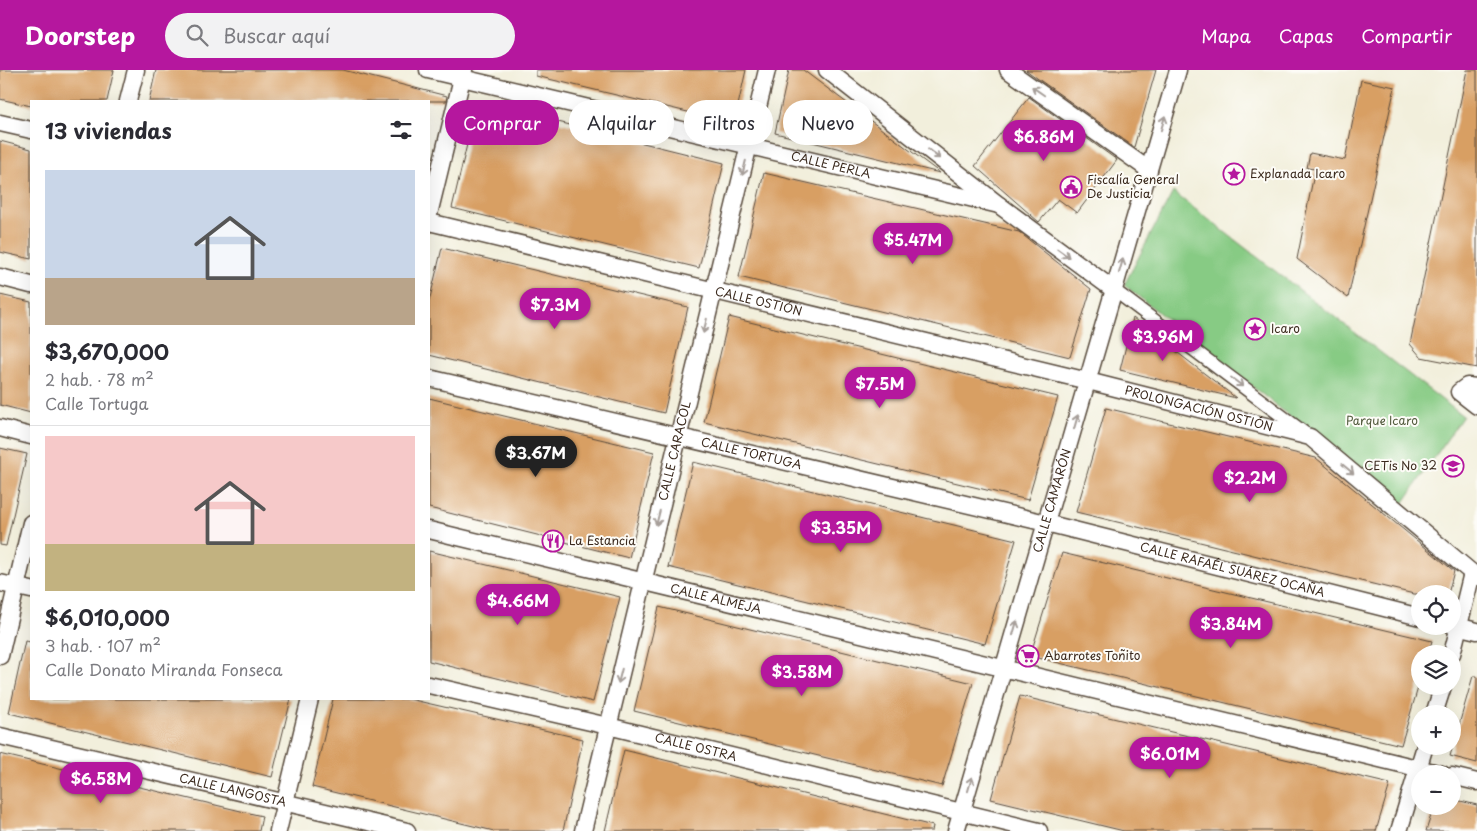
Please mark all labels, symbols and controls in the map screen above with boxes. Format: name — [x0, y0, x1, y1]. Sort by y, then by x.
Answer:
search box — [165, 13, 515, 58]
text: Doorstep — [25, 17, 135, 53]
icon: search — [183, 21, 211, 49]
text: Buscar aquí — [223, 21, 330, 49]
text: Mapa — [1201, 22, 1251, 49]
text: Capas — [1279, 22, 1333, 49]
text: Compartir — [1361, 22, 1452, 49]
one-way arrow — [1031, 86, 1045, 96]
chip: Comprar — [445, 100, 559, 145]
chip: Alquilar — [569, 100, 674, 145]
chip: Filtros — [684, 100, 773, 145]
chip: Nuevo — [783, 100, 873, 145]
text: 13 viviendas — [45, 114, 172, 146]
one-way arrow — [1158, 115, 1168, 131]
icon: filters — [387, 116, 415, 144]
pin: $6.86M — [1003, 119, 1085, 162]
text: $6.86M — [1014, 124, 1074, 148]
street label: CALLE PERLA — [789, 146, 873, 183]
one-way arrow — [927, 149, 940, 160]
one-way arrow — [739, 160, 748, 176]
place icon: Explanada Icaro — [1222, 162, 1246, 186]
place label: Explanada Icaro — [1250, 164, 1345, 182]
place label: Fiscalía General De Justicia — [1087, 170, 1179, 202]
public building icon: Fiscalía General De Justicia — [1059, 175, 1083, 199]
icon: home — [185, 203, 275, 293]
pin: $5.47M — [872, 222, 954, 265]
text: $5.47M — [884, 227, 942, 251]
one-way arrow — [1056, 248, 1070, 258]
one-way arrow — [1117, 258, 1127, 274]
street label: CALLE OSTIÓN — [713, 281, 804, 320]
pin: $7.3M — [520, 288, 590, 330]
text: $7.3M — [531, 292, 579, 316]
place icon: Icaro — [1243, 317, 1267, 341]
one-way arrow — [700, 318, 709, 334]
place label: Icaro — [1271, 319, 1300, 337]
pin: $3.96M — [1122, 320, 1204, 362]
text: $3.96M — [1133, 324, 1193, 348]
text: $3,670,000 — [45, 335, 169, 367]
pin: $7.5M — [845, 366, 915, 409]
text: 2 hab. · 78 m² — [45, 367, 154, 391]
text: $7.5M — [856, 371, 904, 395]
one-way arrow — [1230, 377, 1244, 387]
street label: PROLONGACIÓN OSTIÓN — [1123, 381, 1275, 435]
text: Calle Tortuga — [45, 391, 148, 415]
street label: CALLE CARACOL — [653, 399, 695, 502]
park label: Parque Icaro — [1346, 411, 1418, 429]
one-way arrow — [1071, 414, 1081, 430]
street label: CALLE TORTUGA — [699, 432, 804, 473]
pin: $3.67M — [495, 436, 577, 478]
text: $3.67M — [506, 440, 566, 464]
street label: CALLE CAMARÓN — [1028, 446, 1075, 555]
school or university icon: CETis No 32 — [1441, 454, 1465, 478]
place label: CETis No 32 — [1364, 456, 1437, 474]
pin: $2.2M — [1215, 460, 1285, 503]
one-way arrow — [1341, 463, 1354, 474]
text: $2.2M — [1224, 465, 1276, 489]
icon: home — [185, 468, 275, 558]
one-way arrow — [653, 510, 663, 526]
pin: $3.35M — [800, 510, 882, 553]
text: $3.35M — [811, 515, 871, 539]
restaurant icon: La Estancia — [541, 529, 565, 553]
place label: La Estancia — [569, 531, 636, 549]
street label: CALLE RAFAÉL SUÁREZ OCAÑA — [1138, 537, 1327, 601]
street label: CALLE ALMEJA — [669, 578, 764, 618]
pin: $4.66M — [477, 584, 559, 626]
map controls — [1411, 585, 1461, 815]
button: locate — [1411, 585, 1461, 635]
text: $4.66M — [487, 588, 549, 612]
text: $6,010,000 — [45, 601, 170, 633]
pin: $3.84M — [1190, 606, 1272, 649]
text: $3.84M — [1201, 611, 1261, 635]
one-way arrow — [1011, 621, 1021, 637]
text: 3 hab. · 107 m² — [45, 633, 161, 657]
supermarket icon: Abarrotes Toñito — [1016, 644, 1040, 668]
button: layers — [1411, 645, 1461, 695]
place label: Abarrotes Toñito — [1044, 646, 1141, 664]
pin: $3.58M — [761, 654, 843, 697]
text: Calle Donato Miranda Fonseca — [45, 657, 282, 681]
text: $3.58M — [772, 659, 832, 683]
one-way arrow — [615, 668, 624, 684]
button: + — [1411, 705, 1461, 755]
street label: CALLE OSTRA — [653, 728, 739, 765]
pin: $6.01M — [1129, 736, 1211, 779]
text: $6.01M — [1140, 741, 1200, 765]
pin: $6.58M — [60, 762, 142, 804]
button: − — [1411, 765, 1461, 815]
text: $6.58M — [71, 766, 131, 790]
street label: CALLE LANGOSTA — [178, 768, 288, 811]
one-way arrow — [965, 777, 975, 793]

